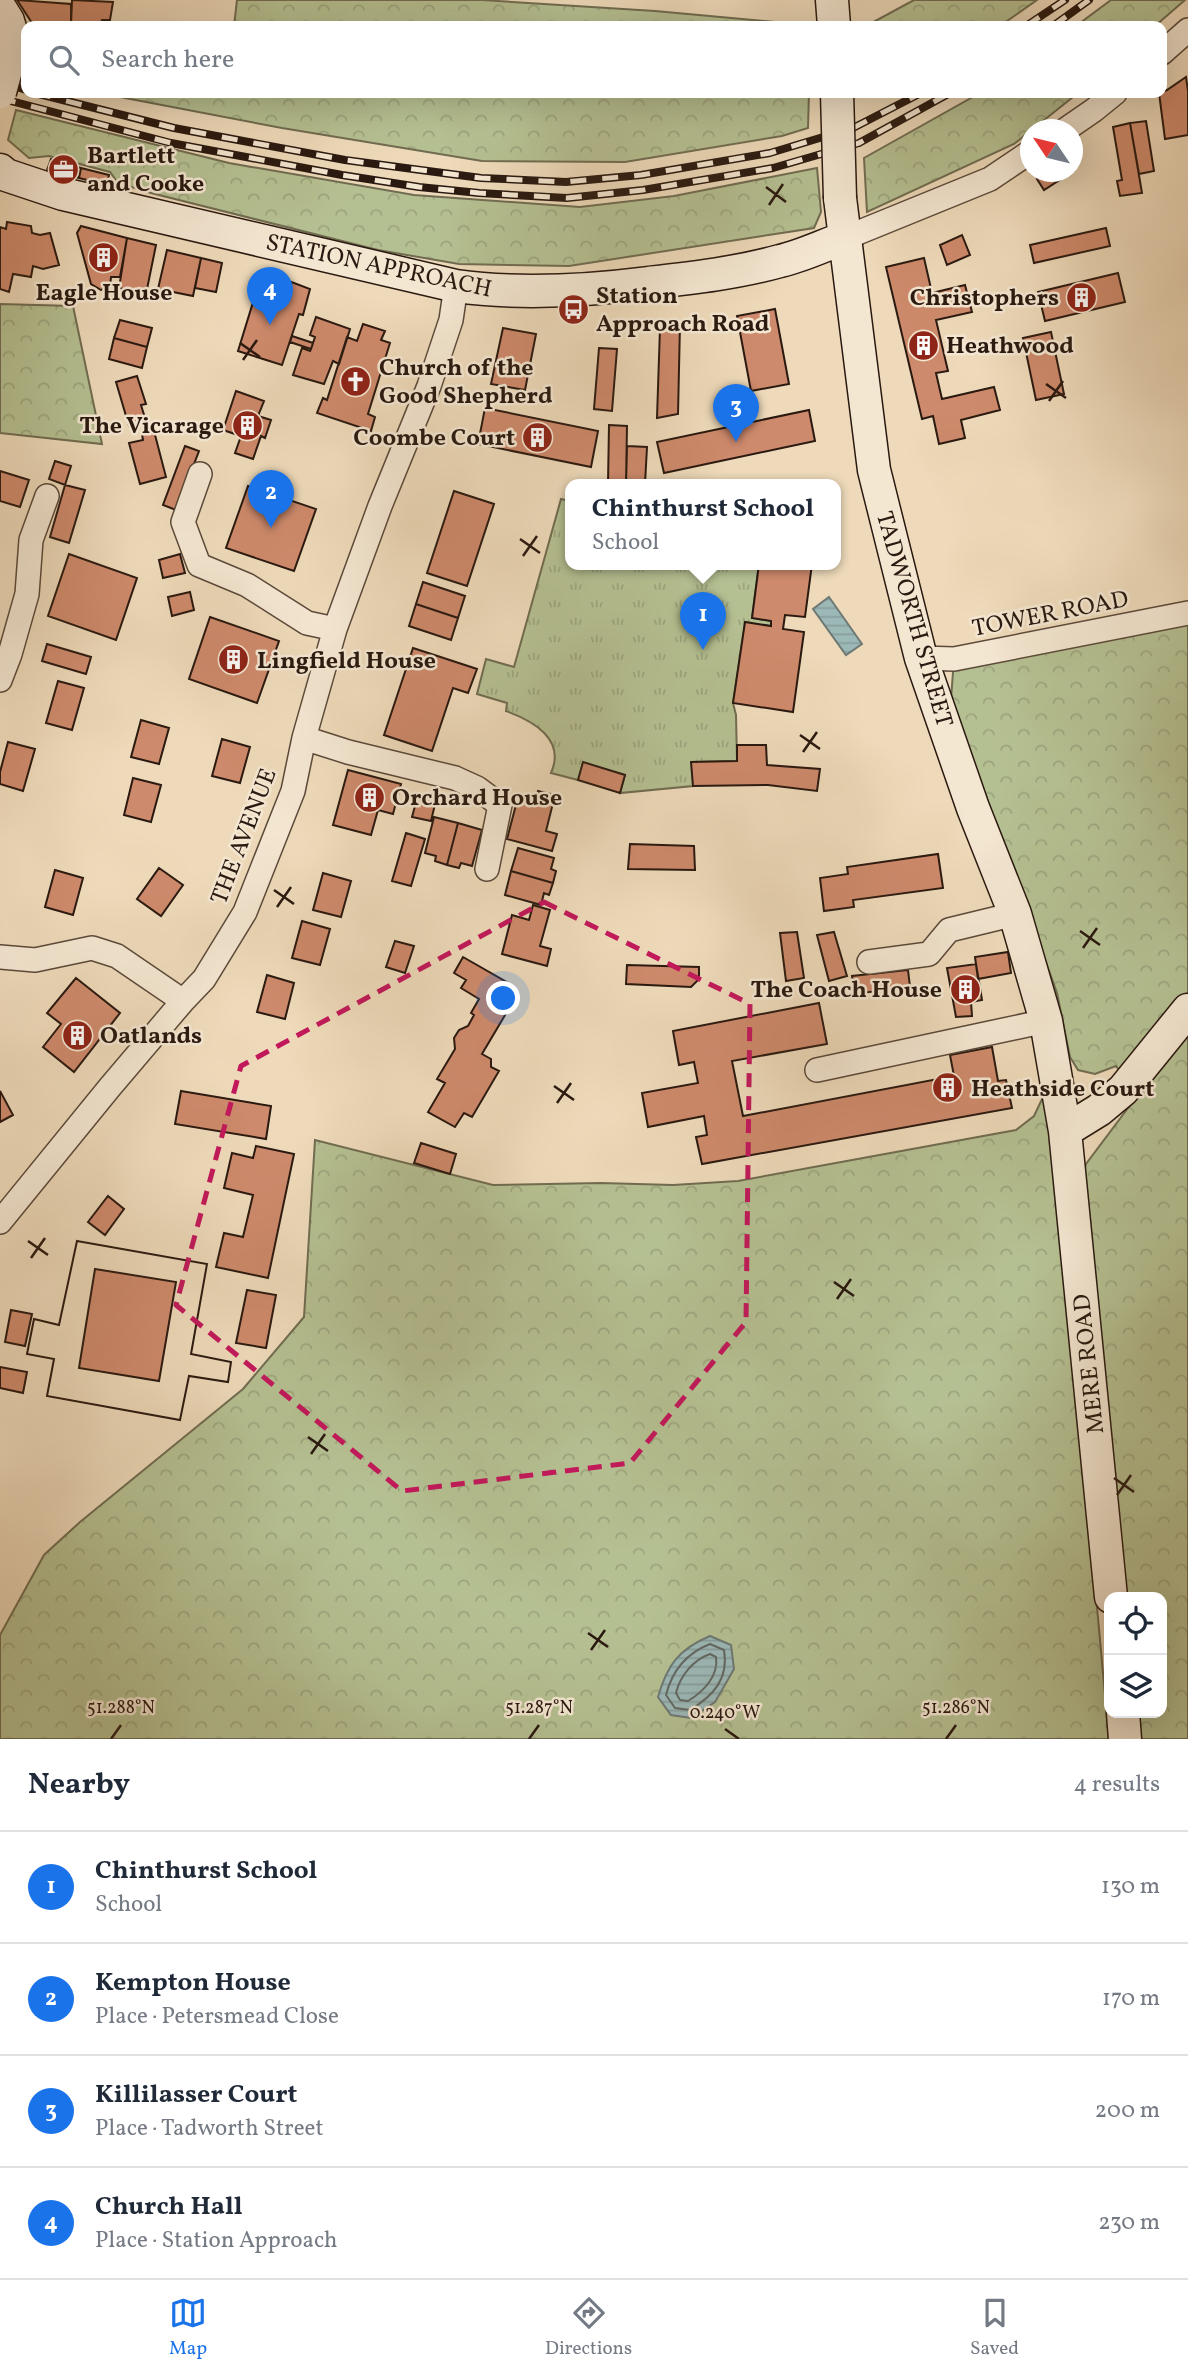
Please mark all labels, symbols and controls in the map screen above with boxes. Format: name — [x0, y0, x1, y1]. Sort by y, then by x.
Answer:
search box — [21, 21, 1167, 98]
icon: search — [45, 41, 83, 79]
text: Search here — [101, 42, 234, 78]
north arrow — [1020, 119, 1083, 182]
place label: Bartlett and Cooke — [87, 140, 204, 202]
office icon: Bartlett and Cooke — [47, 152, 81, 186]
street label: STATION APPROACH — [262, 226, 495, 308]
building icon: Eagle House — [87, 241, 121, 275]
pin: 4 — [247, 267, 293, 325]
place label: Eagle House — [36, 277, 172, 311]
place label: Station Approach Road — [596, 280, 770, 342]
building icon: Christophers — [1065, 280, 1099, 314]
place label: Christophers — [910, 282, 1059, 316]
bus stop icon: Station Approach Road — [556, 292, 590, 326]
building icon: Heathwood — [906, 328, 940, 362]
place label: Heathwood — [946, 330, 1074, 364]
place label: Church of the Good Shepherd — [379, 352, 553, 414]
church icon: Church of the Good Shepherd — [339, 364, 373, 398]
pin: 3 — [713, 384, 759, 442]
building icon: The Vicarage — [230, 408, 264, 442]
place label: The Vicarage — [79, 410, 224, 444]
building icon: Coombe Court — [521, 420, 555, 454]
place label: Coombe Court — [353, 422, 515, 456]
pin: 2 — [248, 470, 294, 528]
popup — [565, 479, 841, 570]
text: Chinthurst School — [592, 491, 814, 527]
street label: TADWORTH STREET — [866, 508, 960, 732]
text: School — [592, 527, 659, 559]
street label: TOWER ROAD — [969, 583, 1132, 647]
pin: 1 — [680, 592, 726, 650]
building icon: Lingfield House — [217, 643, 251, 677]
place label: Lingfield House — [257, 645, 436, 679]
street label: THE AVENUE — [203, 764, 286, 910]
building icon: Orchard House — [352, 780, 386, 814]
place label: Orchard House — [392, 782, 562, 816]
building icon: The Coach House — [948, 972, 982, 1006]
place label: The Coach House — [750, 974, 942, 1008]
your location — [486, 981, 520, 1015]
building icon: Oatlands — [60, 1018, 94, 1052]
place label: Oatlands — [100, 1020, 202, 1054]
building icon: Heathside Court — [931, 1071, 965, 1105]
place label: Heathside Court — [971, 1073, 1154, 1107]
street label: MERE ROAD — [1066, 1292, 1114, 1435]
map controls — [1104, 1592, 1167, 1718]
button: locate — [1104, 1592, 1167, 1655]
button: layers — [1104, 1655, 1167, 1718]
text: 51.288°N — [87, 1696, 155, 1721]
text: 51.287°N — [505, 1696, 573, 1721]
text: 51.286°N — [922, 1696, 990, 1721]
text: 0.240°W — [690, 1701, 760, 1726]
text: Nearby — [28, 1764, 130, 1806]
text: 4 results — [1074, 1769, 1160, 1801]
text: Chinthurst School — [95, 1853, 317, 1889]
text: 1 — [46, 1871, 56, 1903]
text: 130 m — [1101, 1871, 1160, 1903]
text: School — [95, 1889, 162, 1921]
text: Kempton House — [95, 1965, 291, 2001]
text: 2 — [45, 1983, 57, 2015]
text: 170 m — [1102, 1983, 1160, 2015]
text: Place · Petersmead Close — [95, 2001, 339, 2033]
text: Killilasser Court — [95, 2077, 297, 2113]
text: 3 — [45, 2095, 57, 2127]
text: 200 m — [1095, 2095, 1160, 2127]
text: Place · Tadworth Street — [95, 2113, 324, 2145]
text: Church Hall — [95, 2189, 243, 2225]
text: 4 — [44, 2207, 58, 2239]
text: 230 m — [1098, 2207, 1160, 2239]
text: Place · Station Approach — [95, 2225, 337, 2257]
tab: Map — [169, 2294, 207, 2362]
tab: Directions — [545, 2294, 632, 2362]
tab: Saved — [970, 2294, 1019, 2362]

